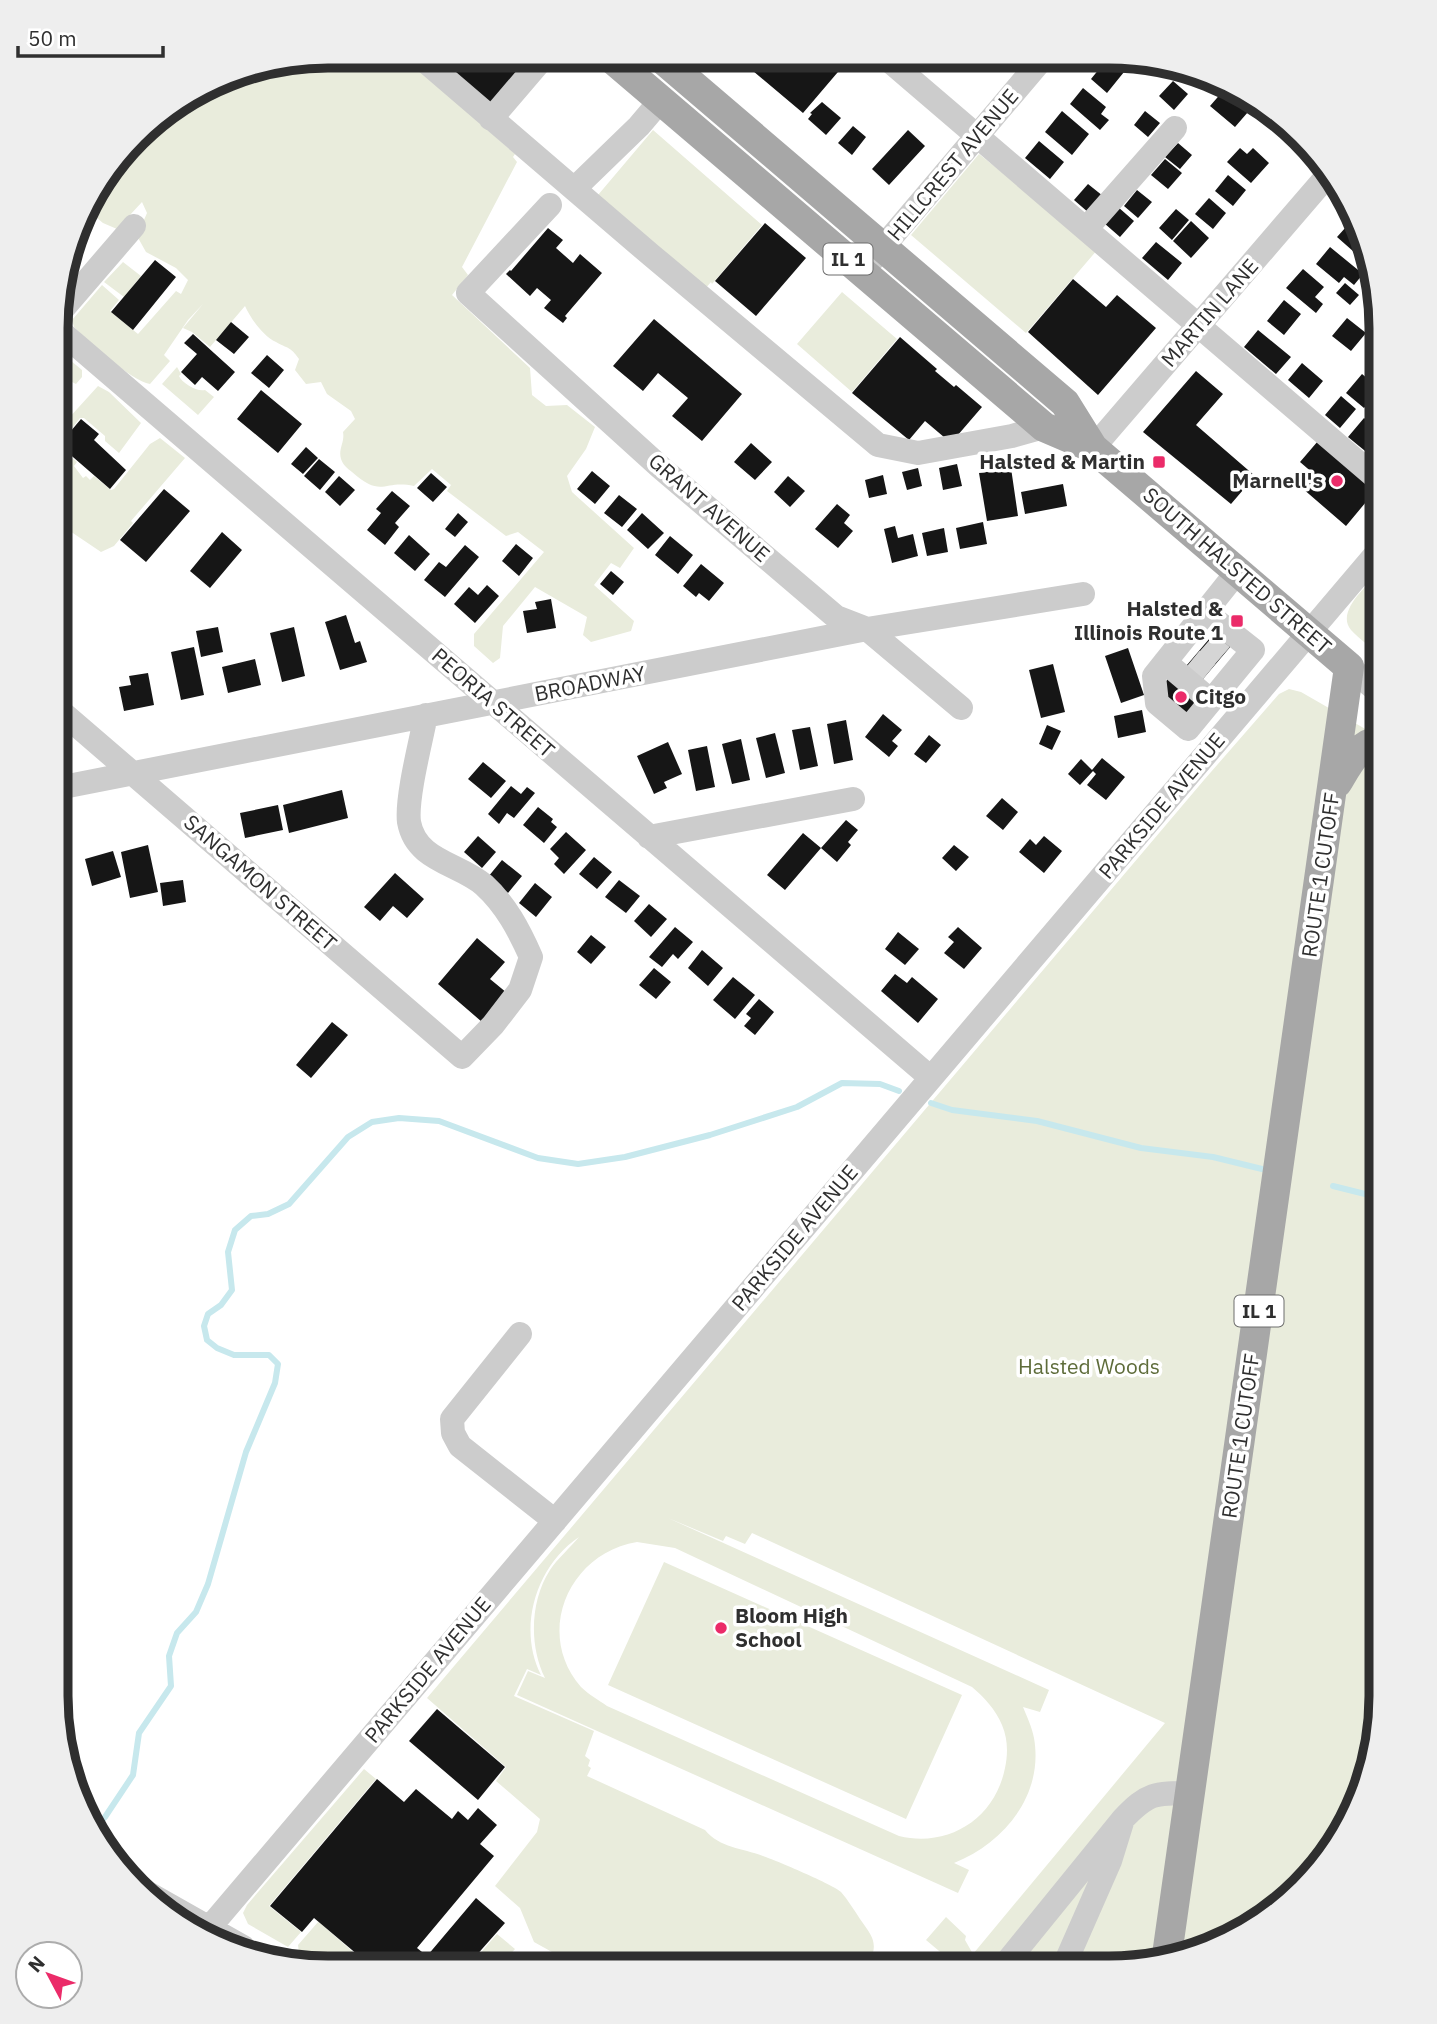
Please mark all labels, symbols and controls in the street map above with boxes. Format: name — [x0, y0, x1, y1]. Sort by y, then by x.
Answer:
scale bar — [18, 14, 163, 58]
text: 50 m — [28, 24, 77, 52]
street label: HILLCREST AVENUE — [880, 82, 1024, 246]
road number: IL 1 — [824, 244, 872, 274]
street label: MARTIN LANE — [1154, 252, 1264, 372]
street label: GRANT AVENUE — [643, 447, 776, 568]
place label: Halsted & Martin — [979, 447, 1145, 475]
marker: Halsted & Martin — [1151, 454, 1167, 470]
place label: Marnell's — [1232, 466, 1323, 494]
marker: Marnell's — [1329, 473, 1345, 489]
street label: SOUTH HALSTED STREET — [1138, 481, 1338, 660]
place label: Halsted & Illinois Route 1 — [1074, 594, 1224, 646]
marker: Halsted & Illinois Route 1 — [1229, 613, 1245, 629]
street label: PEORIA STREET — [426, 641, 561, 763]
street label: BROADWAY — [532, 658, 648, 707]
place label: Citgo — [1195, 682, 1246, 710]
marker: Citgo — [1173, 689, 1189, 705]
street label: PARKSIDE AVENUE — [1092, 726, 1231, 884]
street label: ROUTE 1 CUTOFF — [1295, 791, 1345, 959]
street label: SANGAMON STREET — [178, 808, 343, 957]
street label: PARKSIDE AVENUE — [725, 1158, 864, 1316]
road number: IL 1 — [1234, 1296, 1284, 1326]
park label: Halsted Woods — [1018, 1352, 1160, 1380]
street label: ROUTE 1 CUTOFF — [1215, 1352, 1265, 1520]
street label: PARKSIDE AVENUE — [358, 1590, 497, 1748]
place label: Bloom High School — [735, 1601, 848, 1653]
marker: Bloom High School — [713, 1620, 729, 1636]
north arrow — [14, 1940, 84, 2010]
text: N — [23, 1951, 50, 1977]

